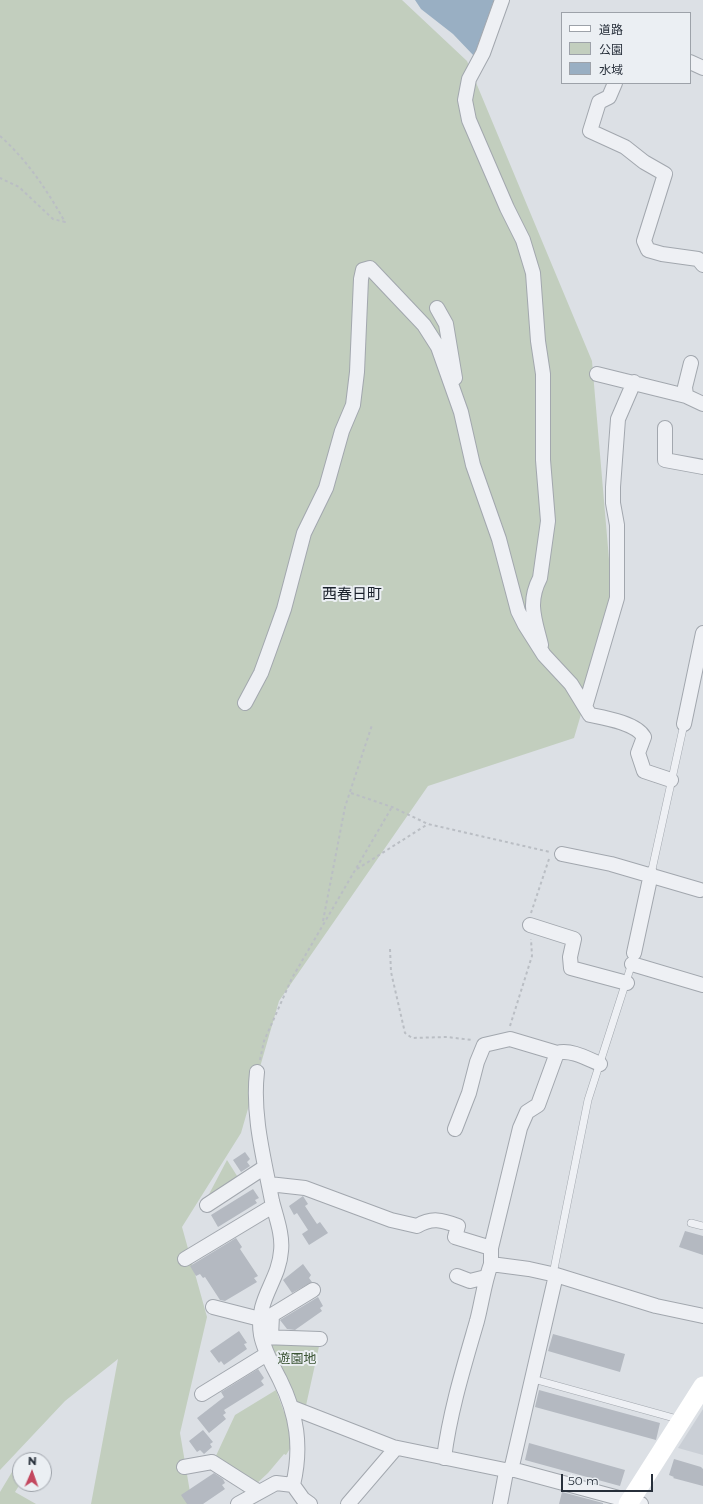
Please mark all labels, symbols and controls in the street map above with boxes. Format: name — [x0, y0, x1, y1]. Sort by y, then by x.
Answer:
legend — [561, 12, 691, 84]
text: 道路 — [599, 22, 623, 37]
text: 公園 — [599, 42, 623, 57]
text: 水域 — [599, 62, 623, 77]
district label: 西春日町 — [322, 586, 382, 604]
park label: 遊園地 — [278, 1351, 316, 1367]
north arrow — [12, 1452, 52, 1492]
text: N — [28, 1454, 37, 1468]
scale bar — [563, 1466, 655, 1492]
text: 50 m — [568, 1473, 599, 1488]

